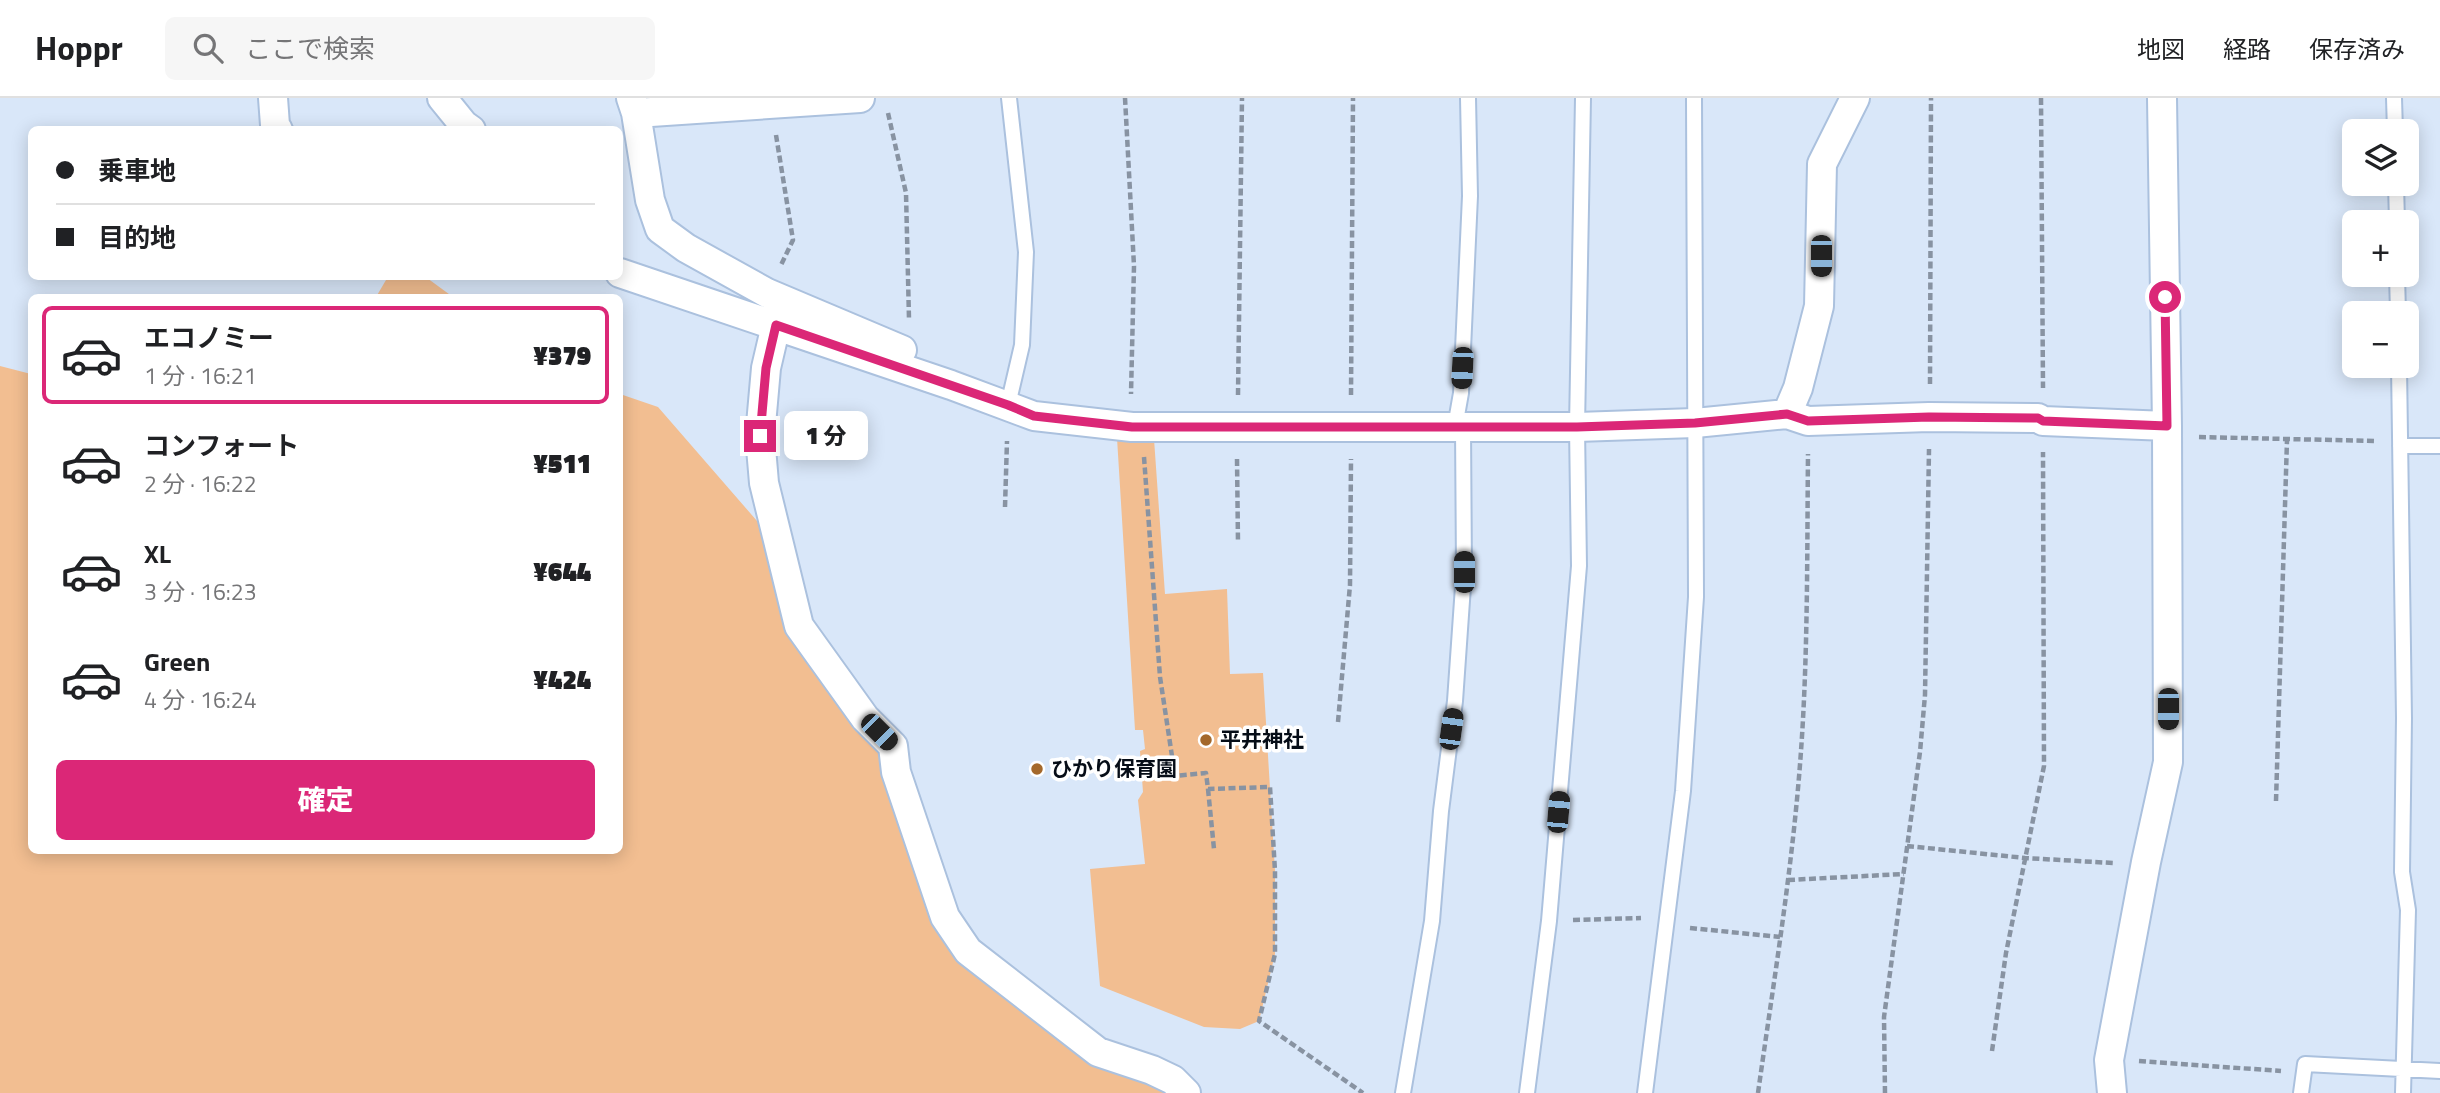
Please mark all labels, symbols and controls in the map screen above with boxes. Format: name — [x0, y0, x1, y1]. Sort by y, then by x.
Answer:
search box — [165, 17, 655, 80]
text: Hoppr — [35, 23, 123, 73]
icon: search — [189, 29, 227, 67]
text: ここで検索 — [245, 29, 375, 68]
text: 地図 — [2137, 31, 2185, 67]
text: 経路 — [2223, 31, 2271, 67]
text: 保存済み — [2309, 31, 2405, 67]
map controls — [2342, 119, 2419, 378]
button: layers — [2342, 119, 2419, 196]
text: 乗車地 — [98, 151, 176, 190]
button: + — [2342, 210, 2419, 287]
text: 目的地 — [98, 218, 176, 257]
car — [1811, 235, 1832, 277]
route start — [2149, 281, 2181, 313]
button: − — [2342, 301, 2419, 378]
text: エコノミー — [144, 318, 274, 357]
icon: car — [60, 324, 123, 387]
text: ¥379 — [533, 336, 591, 375]
car — [1451, 346, 1474, 390]
text: 1 分 · 16:21 — [144, 358, 257, 393]
callout: 1 分 — [784, 412, 868, 460]
text: 1 分 — [806, 418, 846, 453]
route end — [744, 420, 776, 452]
text: コンフォート — [144, 426, 299, 465]
icon: car — [60, 432, 123, 495]
text: ¥511 — [533, 444, 591, 483]
text: 2 分 · 16:22 — [144, 466, 257, 501]
text: XL — [144, 534, 171, 573]
icon: car — [60, 540, 123, 603]
car — [1454, 551, 1475, 593]
text: ¥644 — [533, 552, 591, 591]
text: 3 分 · 16:23 — [144, 574, 257, 609]
text: Green — [144, 642, 210, 681]
icon: car — [60, 648, 123, 711]
text: ¥424 — [533, 660, 591, 699]
text: 4 分 · 16:24 — [144, 682, 257, 717]
car — [2158, 688, 2179, 730]
car — [1438, 707, 1465, 751]
car — [857, 710, 902, 754]
place label: 平井神社 — [1220, 723, 1304, 755]
marker: 平井神社 — [1198, 732, 1214, 748]
place label: ひかり保育園 — [1051, 752, 1177, 784]
button: 確定 — [56, 760, 595, 840]
marker: ひかり保育園 — [1029, 761, 1045, 777]
car — [1546, 790, 1571, 834]

